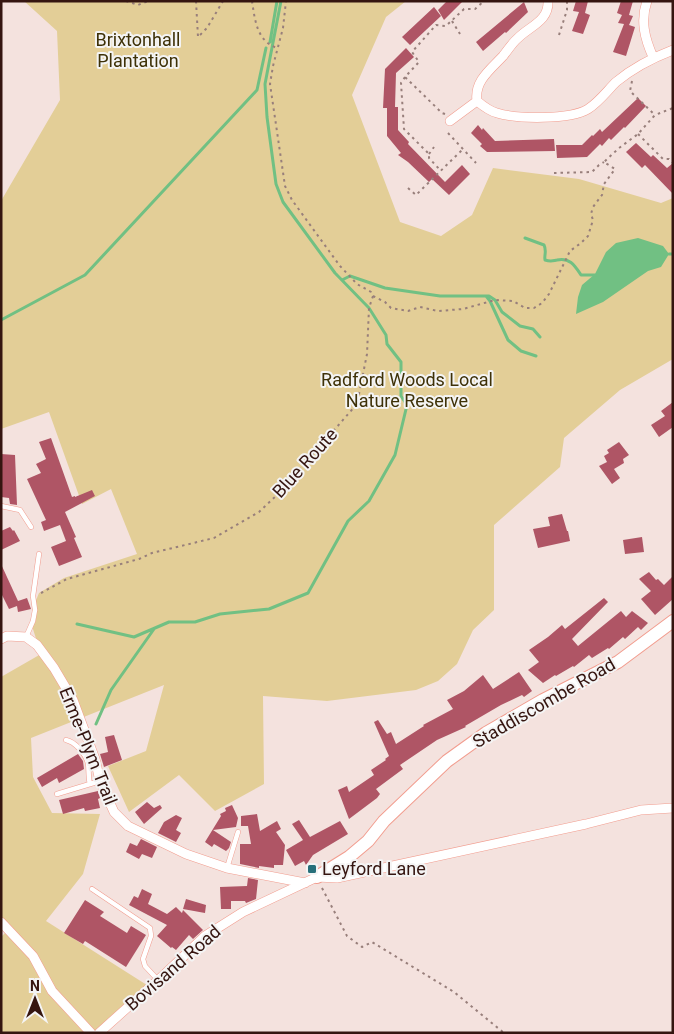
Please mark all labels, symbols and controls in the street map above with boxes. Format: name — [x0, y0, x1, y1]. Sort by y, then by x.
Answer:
park label: Brixtonhall Plantation — [96, 29, 181, 71]
park label: Radford Woods Local Nature Reserve — [321, 369, 493, 411]
street label: Blue Route — [268, 424, 341, 502]
street label: Staddiscombe Road — [469, 653, 619, 752]
street label: Erme-Plym Trail — [55, 684, 122, 808]
place label: Leyford Lane — [322, 858, 426, 879]
marker: Leyford Lane — [306, 863, 318, 875]
street label: Bovisand Road — [121, 921, 225, 1015]
north arrow — [10, 974, 60, 1024]
text: N — [30, 978, 40, 994]

